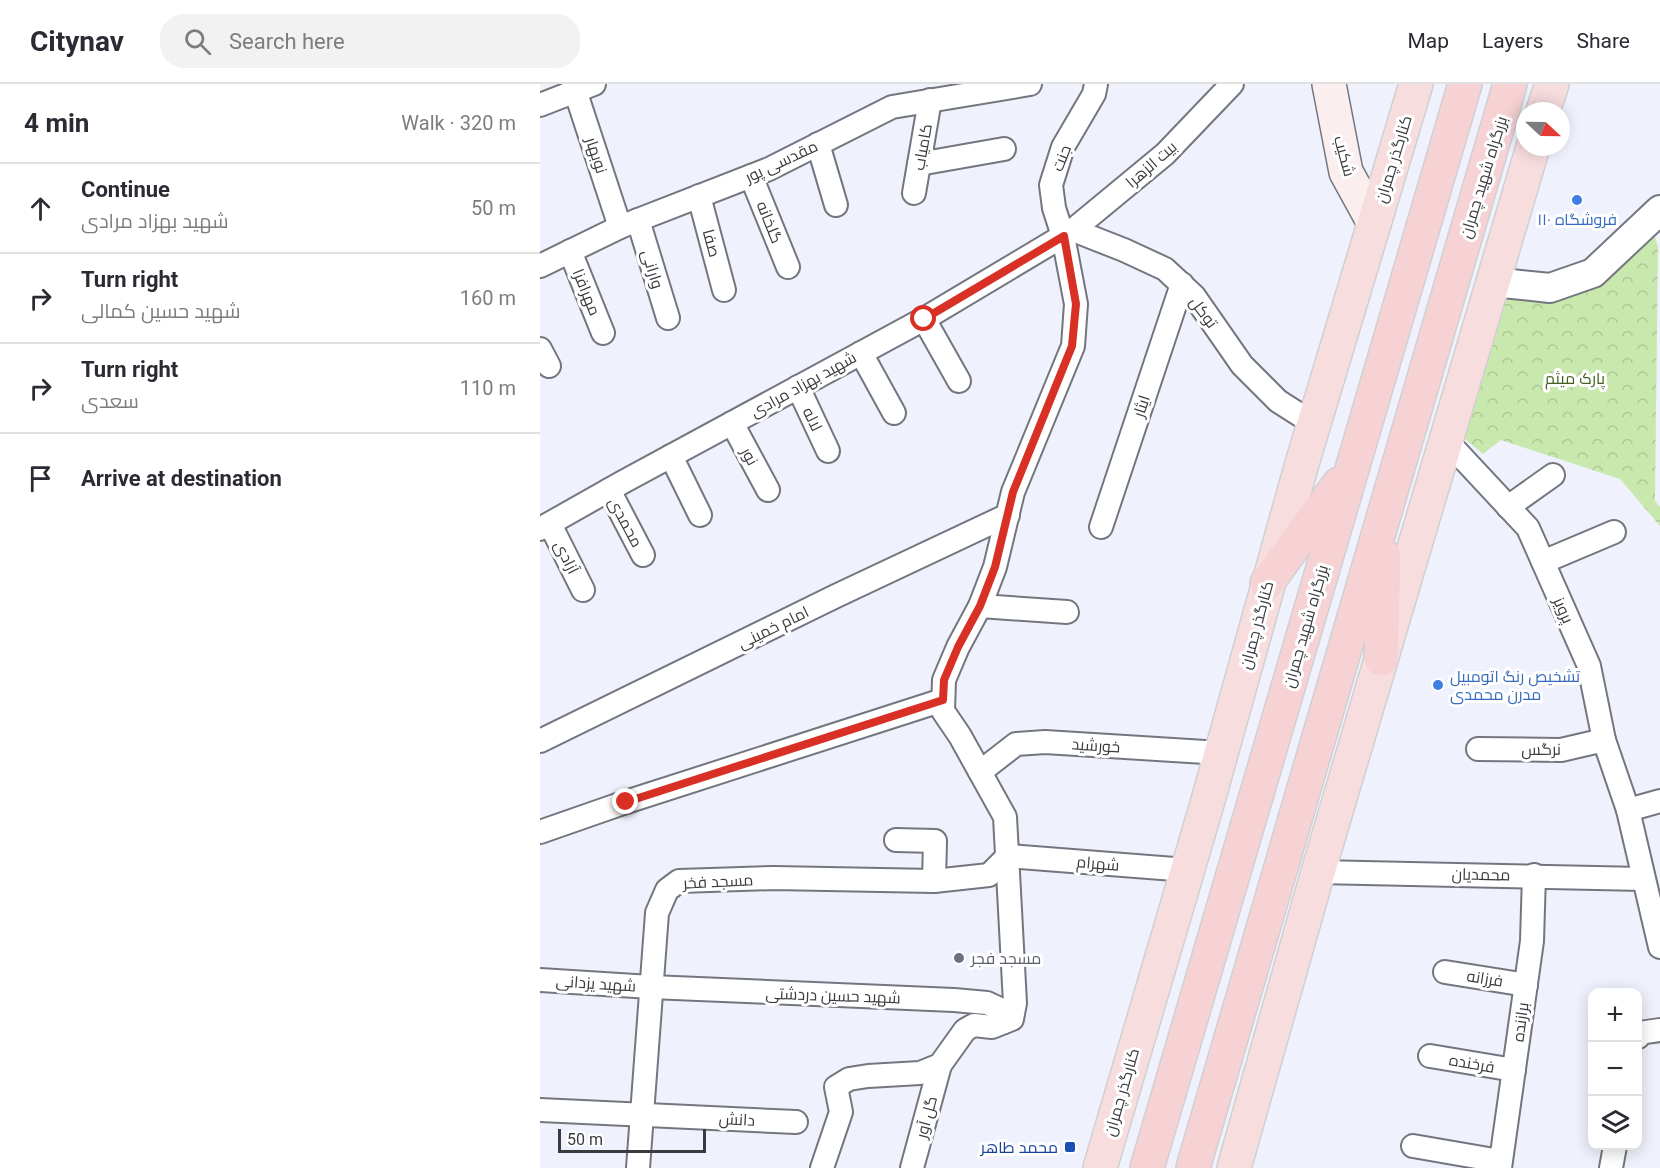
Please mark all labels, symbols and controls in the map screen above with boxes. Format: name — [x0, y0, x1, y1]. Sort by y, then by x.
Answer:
search box — [160, 14, 580, 68]
text: Citynav — [30, 25, 124, 58]
icon: search — [181, 25, 214, 58]
text: Search here — [229, 29, 345, 54]
text: Map — [1407, 29, 1449, 53]
text: Layers — [1482, 29, 1543, 53]
text: Share — [1576, 29, 1630, 53]
north arrow — [1516, 102, 1570, 156]
text: 4 min — [24, 108, 89, 138]
text: Walk · 320 m — [401, 111, 516, 135]
street label: کنارگذر چمران — [1371, 113, 1418, 206]
street label: بزرگراه شهید چمران — [1456, 114, 1513, 241]
street label: کامیاب — [909, 122, 936, 172]
street label: نوبهار — [580, 134, 611, 176]
street label: شکیب — [1330, 134, 1359, 179]
street label: مقدسی پور — [741, 136, 821, 189]
street label: بیت الزهرا — [1122, 137, 1181, 192]
street label: جنت — [1048, 142, 1075, 174]
text: Continue — [81, 177, 170, 202]
icon: ahead — [24, 192, 57, 225]
marker: فروشگاه ۱۱۰ — [1570, 193, 1584, 207]
text: 50 m — [471, 196, 516, 220]
street label: گلخانه — [753, 198, 787, 246]
text: شهید بهزاد مرادی — [81, 209, 229, 233]
place label: فروشگاه ۱۱۰ — [1537, 210, 1617, 229]
street label: صفا — [699, 227, 724, 259]
street label: وارانی — [637, 247, 667, 291]
street label: مهرافزا — [568, 266, 604, 319]
text: Turn right — [81, 267, 178, 292]
icon: right — [24, 282, 57, 315]
text: 160 m — [460, 286, 516, 310]
street label: توکل — [1185, 293, 1222, 333]
text: شهید حسین کمالی — [81, 299, 240, 323]
route start — [910, 305, 936, 331]
street label: شهید بهزاد مرادی — [747, 347, 860, 422]
text: Turn right — [81, 357, 178, 382]
park label: پارک میثم — [1545, 369, 1606, 390]
icon: right — [24, 372, 57, 405]
text: 110 m — [460, 376, 516, 400]
text: سعدی — [81, 389, 139, 413]
street label: ایثار — [1129, 393, 1154, 421]
street label: لاله — [799, 404, 826, 434]
street label: نور — [736, 443, 762, 469]
icon: arrive — [24, 462, 57, 495]
text: Arrive at destination — [81, 466, 282, 491]
street label: محمدی — [604, 494, 647, 551]
street label: آزادی — [549, 537, 583, 578]
street label: بزرگراه شهید چمران — [1279, 562, 1334, 690]
street label: کنارگذر چمران — [1236, 579, 1279, 672]
street label: پرویز — [1547, 593, 1578, 628]
street label: امام خمینی — [735, 602, 813, 655]
place label: تشخیص رنگ اتومبیل مدرن محمدی — [1450, 667, 1581, 705]
marker: تشخیص رنگ اتومبیل مدرن محمدی — [1431, 678, 1445, 692]
street label: خورشید — [1071, 734, 1121, 757]
street label: نرگس — [1521, 740, 1561, 760]
route end — [612, 788, 638, 814]
street label: شهرام — [1076, 852, 1120, 877]
street label: محمدیان — [1451, 864, 1511, 886]
street label: مسجد فخر — [681, 870, 754, 893]
place label: مسجد فجر — [970, 949, 1041, 968]
marker: مسجد فجر — [952, 951, 966, 965]
street label: فرزانه — [1465, 966, 1504, 991]
street label: شهید یزدانی — [555, 971, 637, 997]
street label: شهید حسین دردشتی — [765, 984, 901, 1008]
map controls — [1588, 988, 1642, 1150]
button: + — [1588, 988, 1642, 1042]
street label: برازنده — [1508, 1001, 1533, 1043]
button: − — [1588, 1042, 1642, 1096]
street label: کنارگذر چمران — [1100, 1046, 1145, 1139]
street label: فرخنده — [1448, 1050, 1496, 1077]
street label: گل آور — [911, 1094, 942, 1142]
button: layers — [1588, 1096, 1642, 1150]
street label: دانش — [718, 1109, 756, 1131]
scale bar — [558, 1126, 706, 1154]
text: 50 m — [567, 1130, 603, 1149]
place label: محمد طاهر — [980, 1138, 1058, 1157]
marker: محمد طاهر — [1063, 1140, 1077, 1154]

